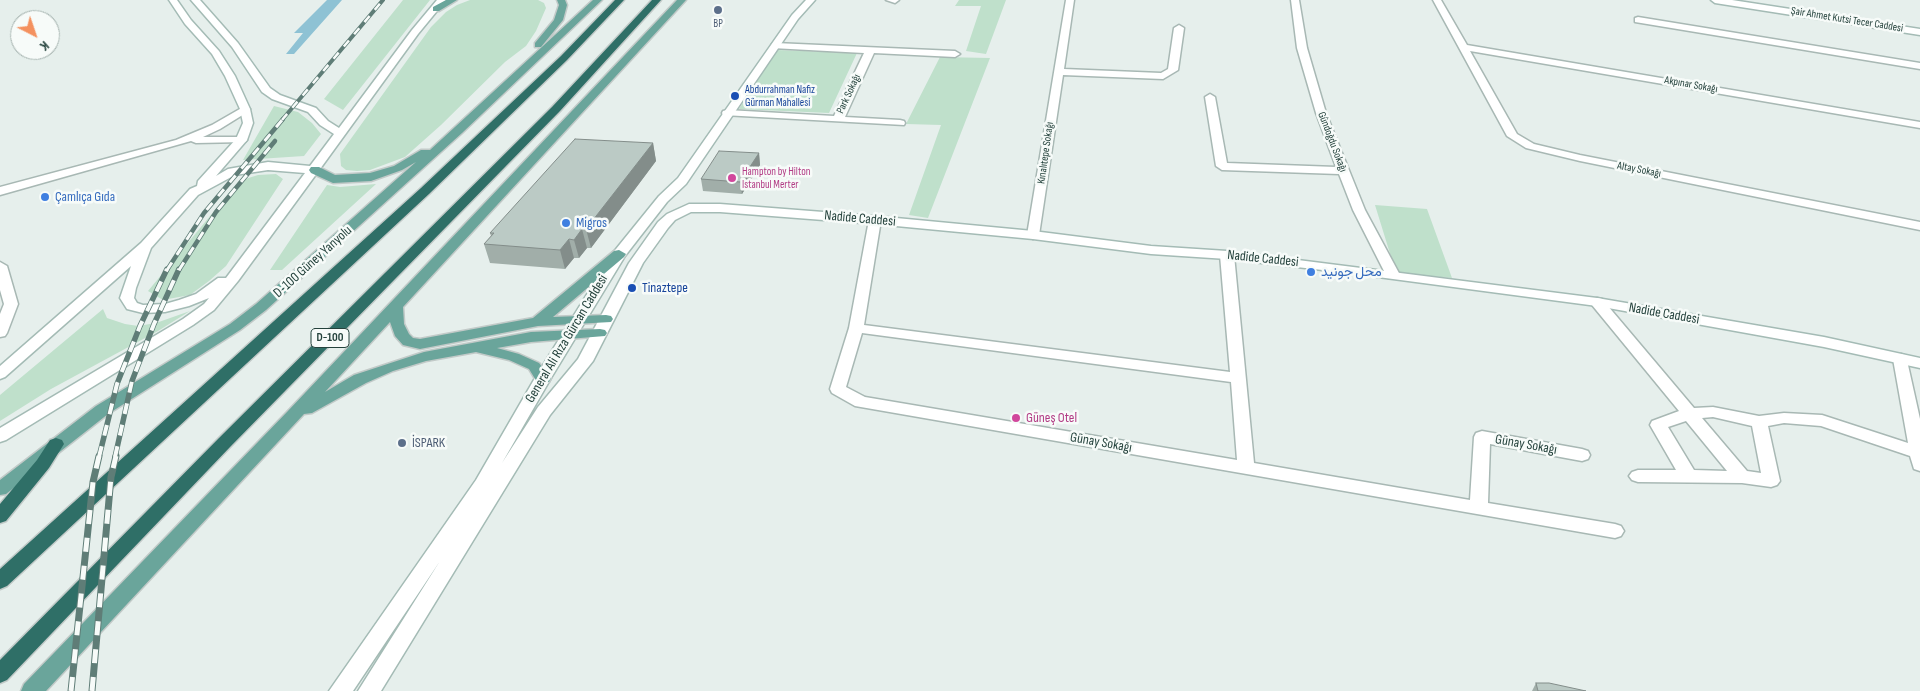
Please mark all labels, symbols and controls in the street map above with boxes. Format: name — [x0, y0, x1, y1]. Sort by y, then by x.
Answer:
marker: BP — [712, 4, 724, 16]
street label: Şair Ahmet Kutsi Tecer Caddesi — [1790, 5, 1904, 35]
north arrow — [10, 10, 60, 60]
place label: BP — [713, 17, 723, 31]
text: K — [36, 37, 53, 55]
street label: Park Sokağı — [834, 72, 864, 116]
street label: Akpınar Sokağı — [1663, 74, 1719, 96]
place label: Abdurrahman Nafiz Gürman Mahallesi — [745, 83, 815, 109]
marker: Abdurrahman Nafiz Gürman Mahallesi — [729, 90, 741, 102]
street label: Gündoğdu Sokağı — [1314, 110, 1350, 174]
street label: Kınalıtepe Sokağı — [1035, 121, 1057, 185]
street label: Altay Sokağı — [1616, 159, 1662, 181]
place label: Hampton by Hilton Istanbul Merter — [742, 165, 810, 191]
marker: Hampton by Hilton Istanbul Merter — [726, 172, 738, 184]
place label: Çamlıça Gıda — [55, 189, 115, 205]
marker: Çamlıça Gıda — [39, 191, 51, 203]
street label: Nadide Caddesi — [824, 208, 896, 230]
place label: Migros — [576, 215, 607, 231]
marker: Migros — [560, 217, 572, 229]
street label: D-100 Güney Yanyolu — [270, 222, 356, 302]
street label: Nadide Caddesi — [1227, 247, 1299, 271]
place label: محل جونيد — [1321, 264, 1382, 280]
marker: محل جونيد — [1305, 266, 1317, 278]
street label: General Ali Rıza Gürcan Caddesi — [522, 272, 612, 406]
place label: Tinaztepe — [642, 280, 688, 296]
marker: Tinaztepe — [626, 282, 638, 294]
street label: Nadide Caddesi — [1627, 300, 1701, 328]
road number: D-100 — [311, 328, 349, 348]
place label: Güneş Otel — [1026, 410, 1077, 426]
marker: Güneş Otel — [1010, 412, 1022, 424]
street label: Günay Sokağı — [1069, 429, 1133, 457]
street label: Günay Sokağı — [1494, 431, 1558, 459]
place label: İSPARK — [412, 435, 445, 451]
marker: İSPARK — [396, 437, 408, 449]

